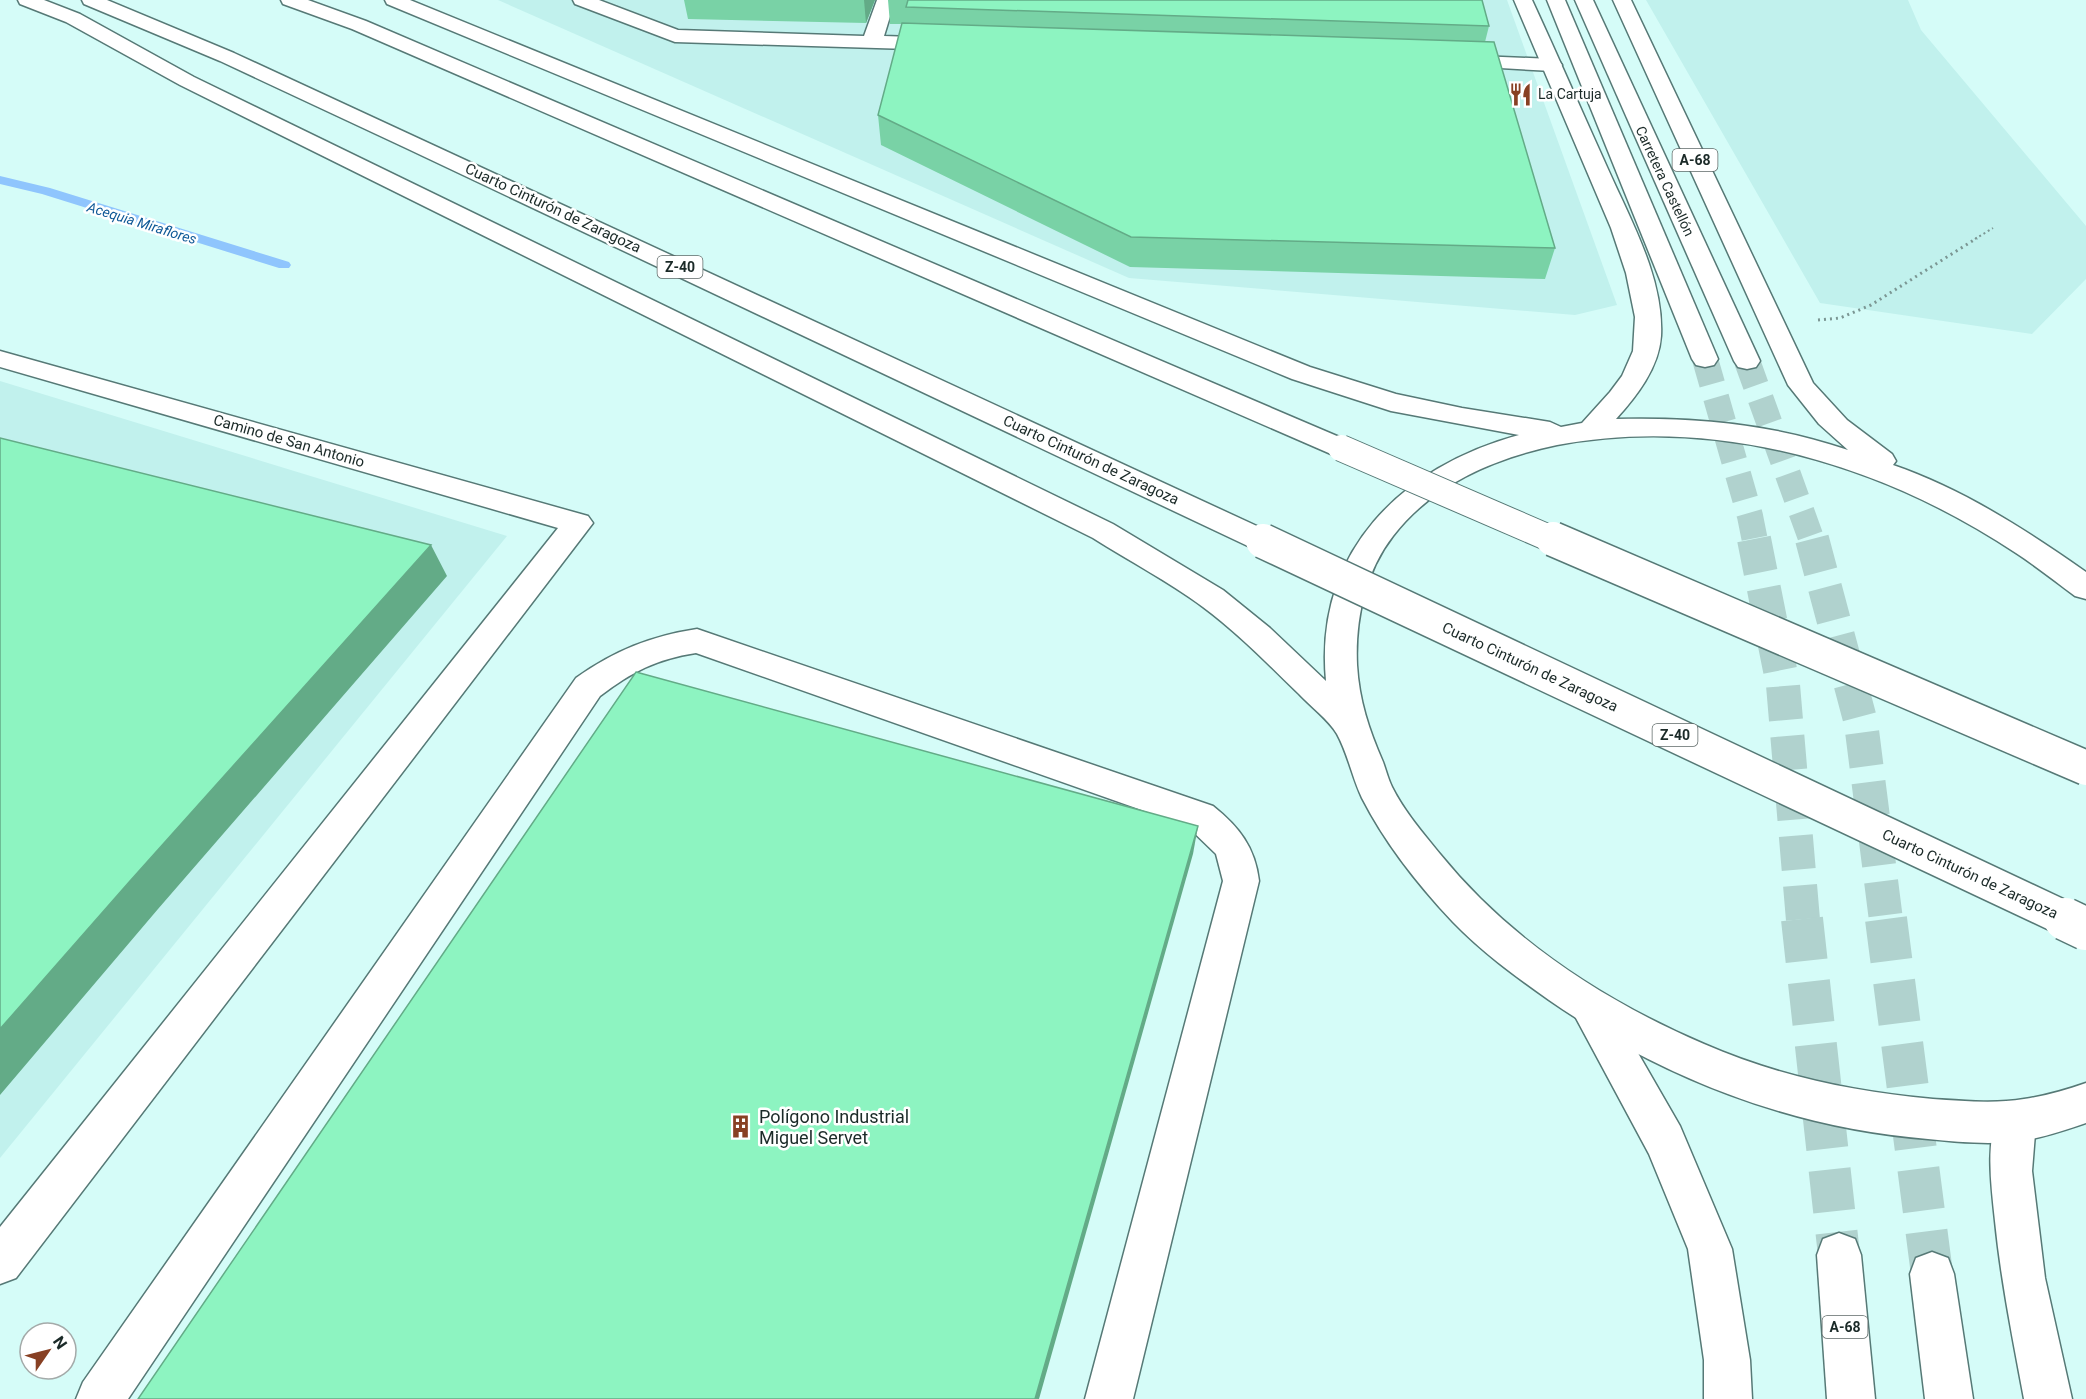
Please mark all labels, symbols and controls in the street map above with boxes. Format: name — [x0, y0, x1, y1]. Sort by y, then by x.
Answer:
restaurant icon: La Cartuja — [1507, 81, 1533, 107]
place label: La Cartuja — [1538, 86, 1602, 102]
street label: Carretera Castellón — [1632, 123, 1698, 239]
road number: A-68 — [1672, 149, 1718, 171]
street label: Cuarto Cinturón de Zaragoza — [462, 159, 644, 257]
water label: Acequia Miraflores — [84, 198, 199, 247]
road number: Z-40 — [658, 256, 702, 278]
street label: Camino de San Antonio — [211, 411, 367, 471]
street label: Cuarto Cinturón de Zaragoza — [1000, 411, 1182, 509]
street label: Cuarto Cinturón de Zaragoza — [1439, 618, 1621, 716]
road number: Z-40 — [1652, 724, 1698, 746]
street label: Cuarto Cinturón de Zaragoza — [1879, 825, 2061, 923]
place label: Polígono Industrial Miguel Servet — [759, 1106, 909, 1148]
building icon: Polígono Industrial Miguel Servet — [728, 1114, 754, 1140]
road number: A-68 — [1822, 1316, 1868, 1338]
north arrow — [18, 1321, 78, 1381]
text: N — [49, 1333, 71, 1353]

